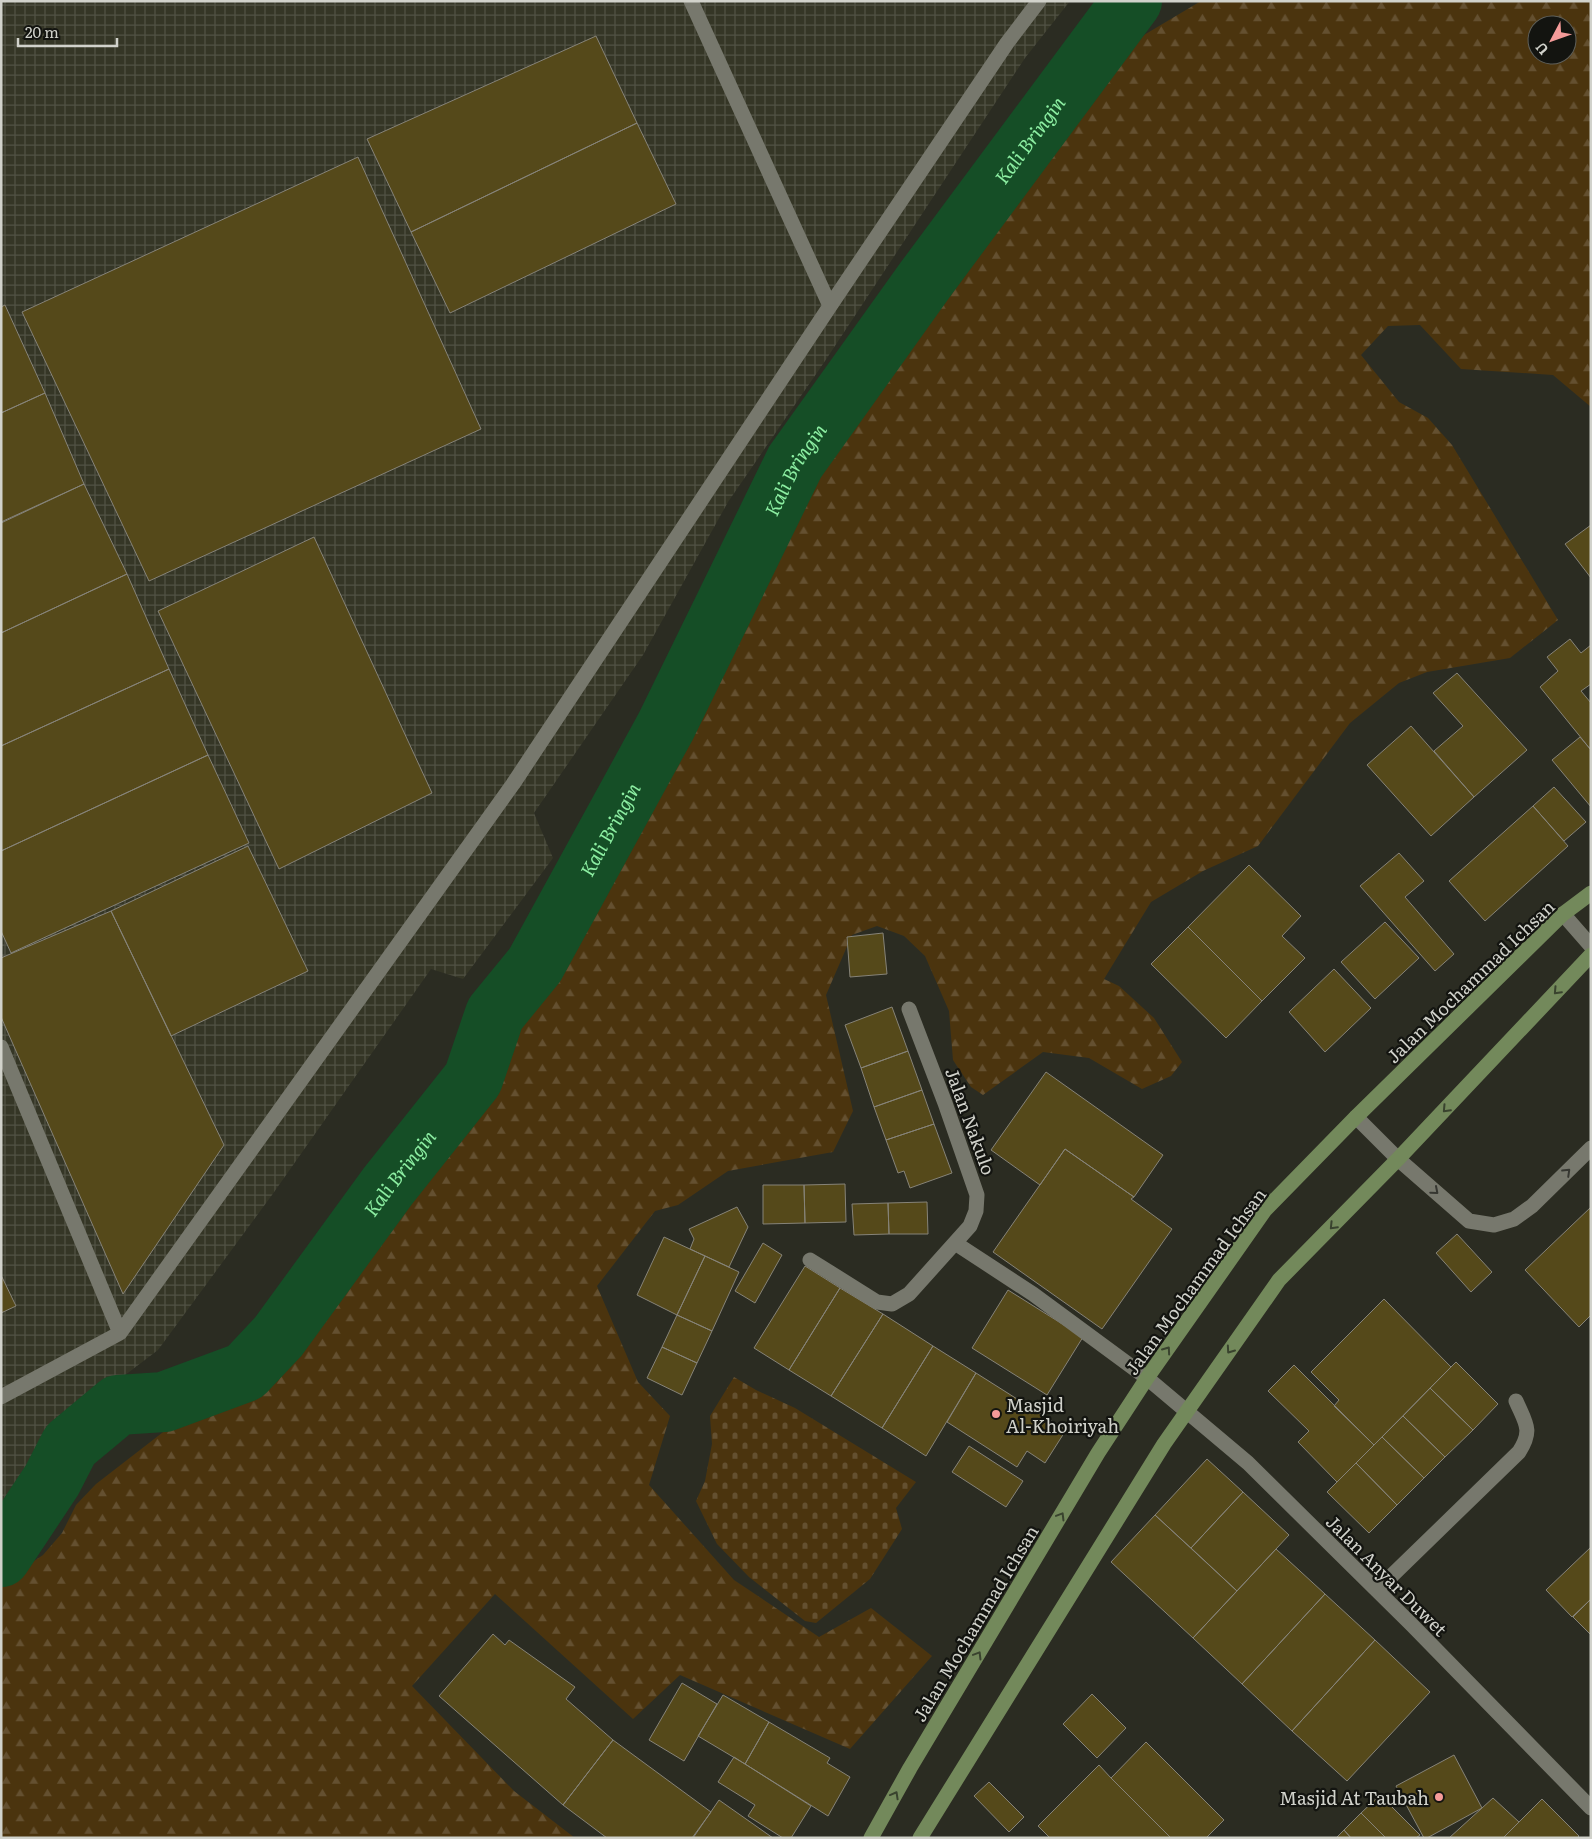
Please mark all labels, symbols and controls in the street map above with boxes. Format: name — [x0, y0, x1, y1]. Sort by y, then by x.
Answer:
scale bar — [18, 15, 116, 47]
north arrow — [1527, 15, 1577, 65]
text: 20 m — [25, 20, 59, 43]
text: U — [1530, 38, 1553, 60]
water label: Kali Bringin — [987, 89, 1072, 189]
water label: Kali Bringin — [757, 417, 833, 520]
water label: Kali Bringin — [572, 777, 647, 881]
street label: Jalan Mochammad Ichsan — [1380, 893, 1560, 1069]
one-way arrow — [1554, 985, 1563, 994]
street label: Jalan Nakulo — [939, 1064, 1003, 1178]
one-way arrow — [1443, 1103, 1452, 1112]
water label: Kali Bringin — [357, 1123, 442, 1222]
one-way arrow — [1561, 1169, 1570, 1178]
street label: Jalan Mochammad Ichsan — [1118, 1182, 1272, 1380]
one-way arrow — [1429, 1185, 1438, 1194]
one-way arrow — [1330, 1220, 1339, 1229]
one-way arrow — [1227, 1344, 1235, 1353]
one-way arrow — [1161, 1346, 1170, 1355]
place label: Masjid Al-Khoiriyah — [1006, 1391, 1119, 1439]
marker: Masjid Al-Khoiriyah — [990, 1408, 1002, 1420]
street label: Jalan Anyar Duwet — [1320, 1508, 1454, 1642]
one-way arrow — [1054, 1512, 1064, 1521]
street label: Jalan Mochammad Ichsan — [906, 1520, 1045, 1726]
one-way arrow — [971, 1652, 981, 1661]
place label: Masjid At Taubah — [1279, 1784, 1429, 1811]
marker: Masjid At Taubah — [1433, 1791, 1445, 1803]
one-way arrow — [889, 1792, 899, 1801]

